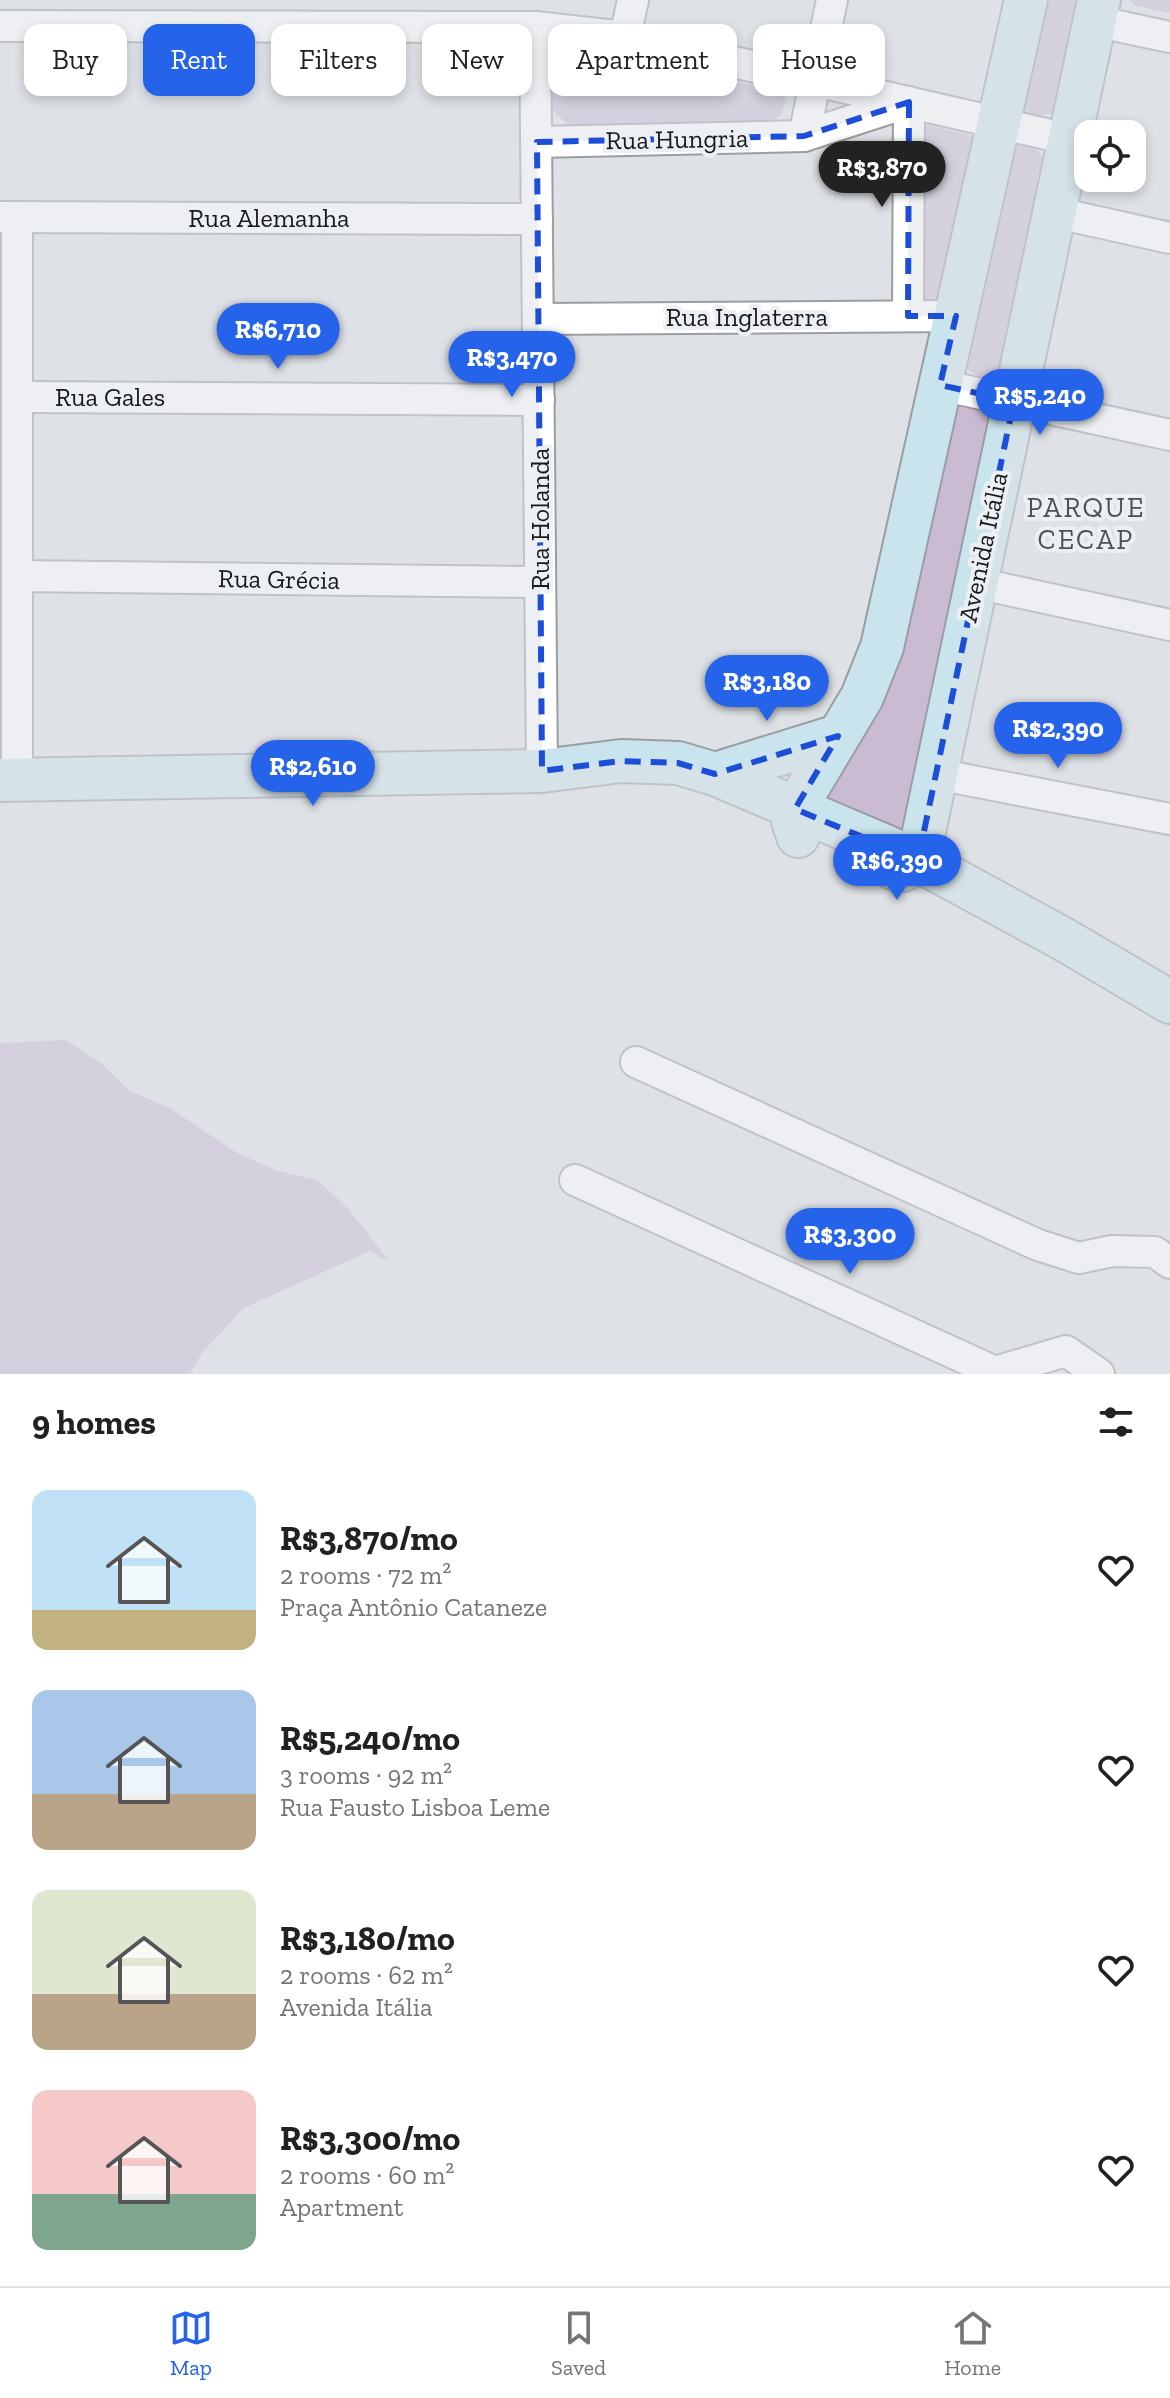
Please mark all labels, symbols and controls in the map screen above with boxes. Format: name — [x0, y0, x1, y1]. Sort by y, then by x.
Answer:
chip: Buy — [24, 24, 127, 96]
chip: Rent — [143, 24, 255, 96]
chip: Filters — [271, 24, 406, 96]
chip: New — [422, 24, 532, 96]
chip: Apartment — [548, 24, 737, 96]
chip: House — [753, 24, 885, 96]
map controls — [1074, 120, 1146, 192]
button: locate — [1074, 120, 1146, 192]
street label: Rua Hungria — [605, 122, 749, 156]
pin: R$3,870 — [808, 141, 956, 209]
text: R$3,870 — [837, 151, 927, 183]
street label: Rua Alemanha — [188, 202, 350, 234]
street label: Rua Inglaterra — [666, 301, 829, 333]
pin: R$6,710 — [204, 303, 352, 371]
text: R$6,710 — [235, 313, 321, 345]
pin: R$3,470 — [438, 331, 586, 399]
text: R$3,470 — [466, 341, 558, 373]
pin: R$5,240 — [966, 369, 1114, 437]
text: R$5,240 — [994, 379, 1086, 411]
street label: Rua Gales — [55, 381, 165, 413]
street label: Rua Holanda — [524, 447, 556, 590]
street label: Avenida Itália — [951, 469, 1015, 625]
district label: PARQUE CECAP — [1027, 491, 1145, 556]
street label: Rua Grécia — [218, 562, 341, 596]
pin: R$3,180 — [693, 655, 841, 723]
text: R$3,180 — [723, 665, 811, 697]
pin: R$2,390 — [984, 702, 1132, 770]
text: R$2,390 — [1012, 712, 1104, 744]
pin: R$2,610 — [239, 740, 387, 808]
text: R$2,610 — [269, 750, 357, 782]
pin: R$6,390 — [823, 834, 971, 902]
text: R$6,390 — [851, 844, 943, 876]
pin: R$3,300 — [776, 1208, 924, 1276]
text: R$3,300 — [804, 1218, 896, 1250]
icon: filters — [1094, 1400, 1138, 1444]
text: 9 homes — [32, 1402, 156, 1443]
text: R$3,870/mo — [280, 1518, 458, 1559]
icon: home — [96, 1522, 192, 1618]
icon: heart — [1094, 1548, 1138, 1592]
text: 2 rooms · 72 m² — [280, 1559, 451, 1591]
text: Praça Antônio Cataneze — [280, 1591, 547, 1623]
text: R$5,240/mo — [280, 1718, 460, 1759]
icon: home — [96, 1722, 192, 1818]
icon: heart — [1094, 1748, 1138, 1792]
text: 3 rooms · 92 m² — [280, 1759, 452, 1791]
text: Rua Fausto Lisboa Leme — [280, 1791, 550, 1823]
text: R$3,180/mo — [280, 1918, 455, 1959]
icon: home — [96, 1922, 192, 2018]
icon: heart — [1094, 1948, 1138, 1992]
text: 2 rooms · 62 m² — [280, 1959, 453, 1991]
text: Avenida Itália — [280, 1991, 433, 2023]
text: R$3,300/mo — [280, 2118, 460, 2159]
icon: home — [96, 2122, 192, 2218]
icon: heart — [1094, 2148, 1138, 2192]
text: 2 rooms · 60 m² — [280, 2159, 454, 2191]
text: Apartment — [280, 2191, 403, 2223]
tab: Map — [169, 2306, 213, 2381]
tab: Saved — [551, 2306, 606, 2381]
tab: Home — [944, 2306, 1001, 2381]

